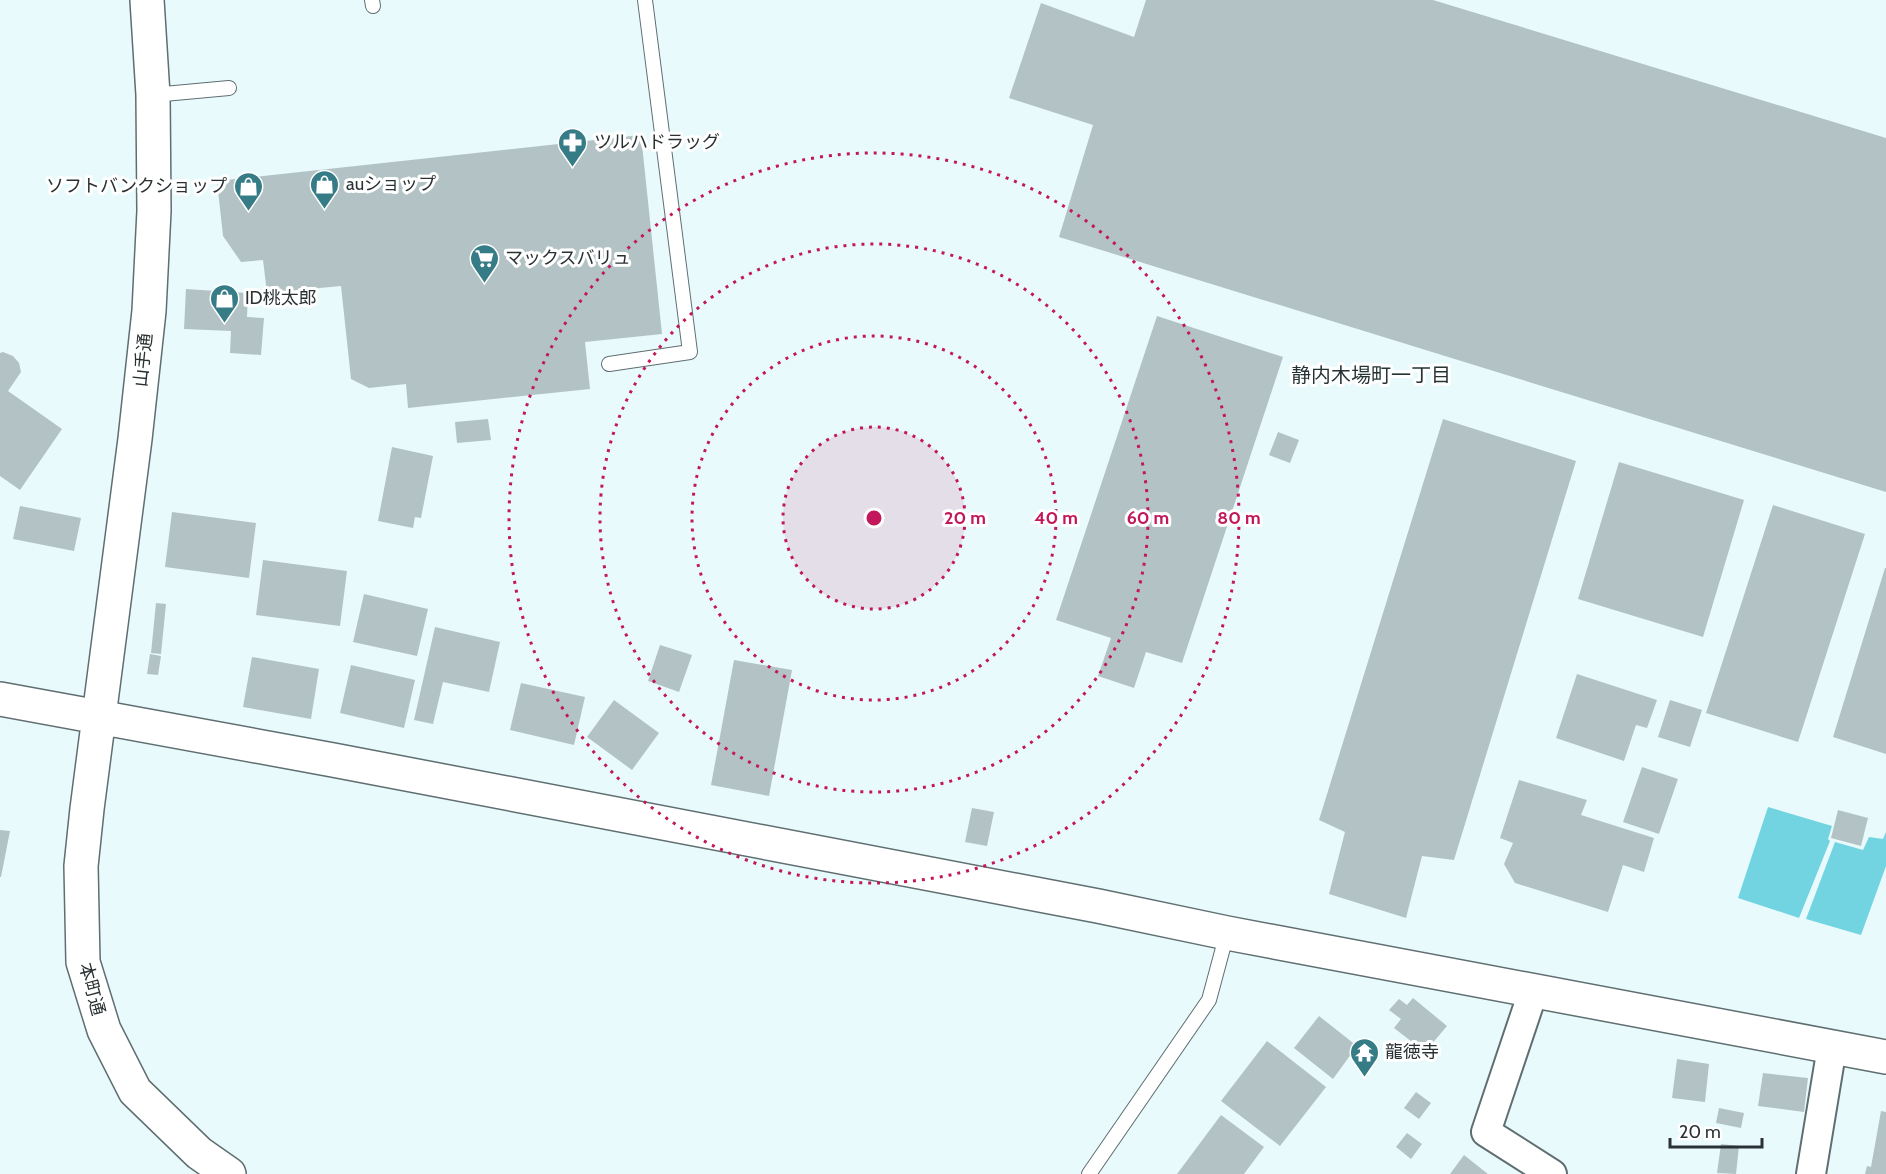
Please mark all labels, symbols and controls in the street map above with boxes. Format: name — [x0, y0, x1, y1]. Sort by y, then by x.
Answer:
pharmacy icon: ツルハドラッグ — [557, 126, 589, 168]
place label: ツルハドラッグ — [594, 131, 720, 153]
shop icon: auショップ — [309, 168, 341, 210]
shop icon: ソフトバンクショップ — [232, 170, 264, 212]
place label: auショップ — [346, 173, 436, 195]
place label: ソフトバンクショップ — [46, 175, 227, 197]
supermarket icon: マックスバリュ — [468, 242, 500, 284]
place label: マックスバリュ — [505, 247, 630, 269]
shop icon: ID桃太郎 — [208, 282, 240, 324]
place label: ID桃太郎 — [245, 287, 317, 309]
street label: 山手通 — [129, 332, 157, 388]
district label: 静内木場町一丁目 — [1291, 363, 1451, 387]
text: 20 m — [944, 507, 986, 529]
text: 40 m — [1034, 507, 1078, 529]
text: 60 m — [1127, 507, 1169, 529]
text: 80 m — [1217, 507, 1261, 529]
centre of rings — [864, 508, 884, 528]
street label: 本町通 — [74, 960, 110, 1018]
temple icon: 龍徳寺 — [1348, 1036, 1380, 1078]
place label: 龍徳寺 — [1385, 1041, 1439, 1063]
scale bar — [1670, 1111, 1762, 1149]
text: 20 m — [1679, 1121, 1721, 1143]

